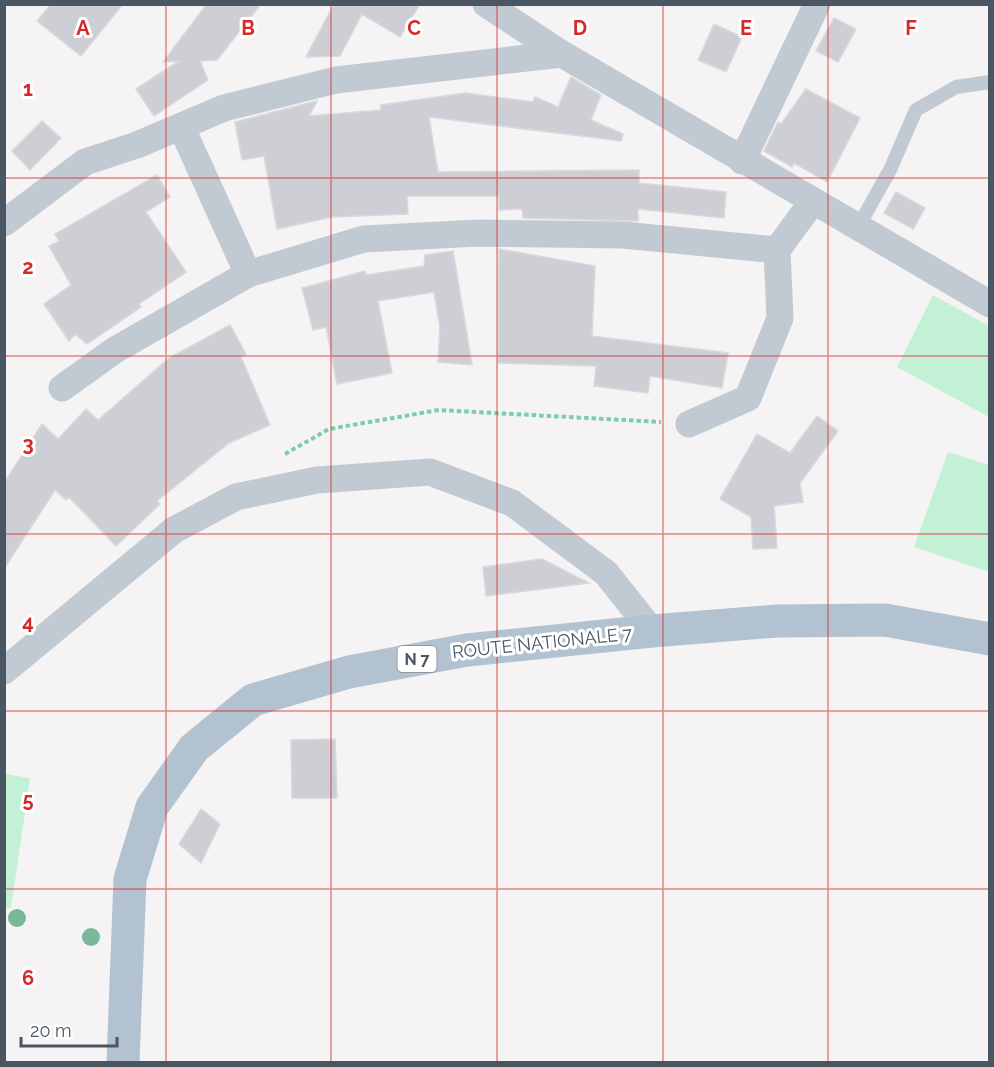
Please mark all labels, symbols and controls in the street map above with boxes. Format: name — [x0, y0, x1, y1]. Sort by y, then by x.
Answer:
text: A — [76, 16, 90, 40]
text: B — [241, 16, 255, 40]
text: C — [407, 16, 421, 40]
text: D — [573, 16, 587, 40]
text: E — [740, 16, 752, 40]
text: F — [905, 16, 917, 40]
text: 1 — [23, 77, 33, 101]
text: 2 — [22, 255, 34, 279]
text: 3 — [22, 432, 34, 456]
text: 4 — [22, 610, 34, 634]
street label: ROUTE NATIONALE 7 — [451, 623, 633, 662]
road number: N 7 — [398, 646, 436, 672]
text: 5 — [22, 788, 34, 812]
text: 6 — [22, 966, 34, 990]
scale bar — [21, 1010, 117, 1048]
text: 20 m — [30, 1020, 72, 1041]

